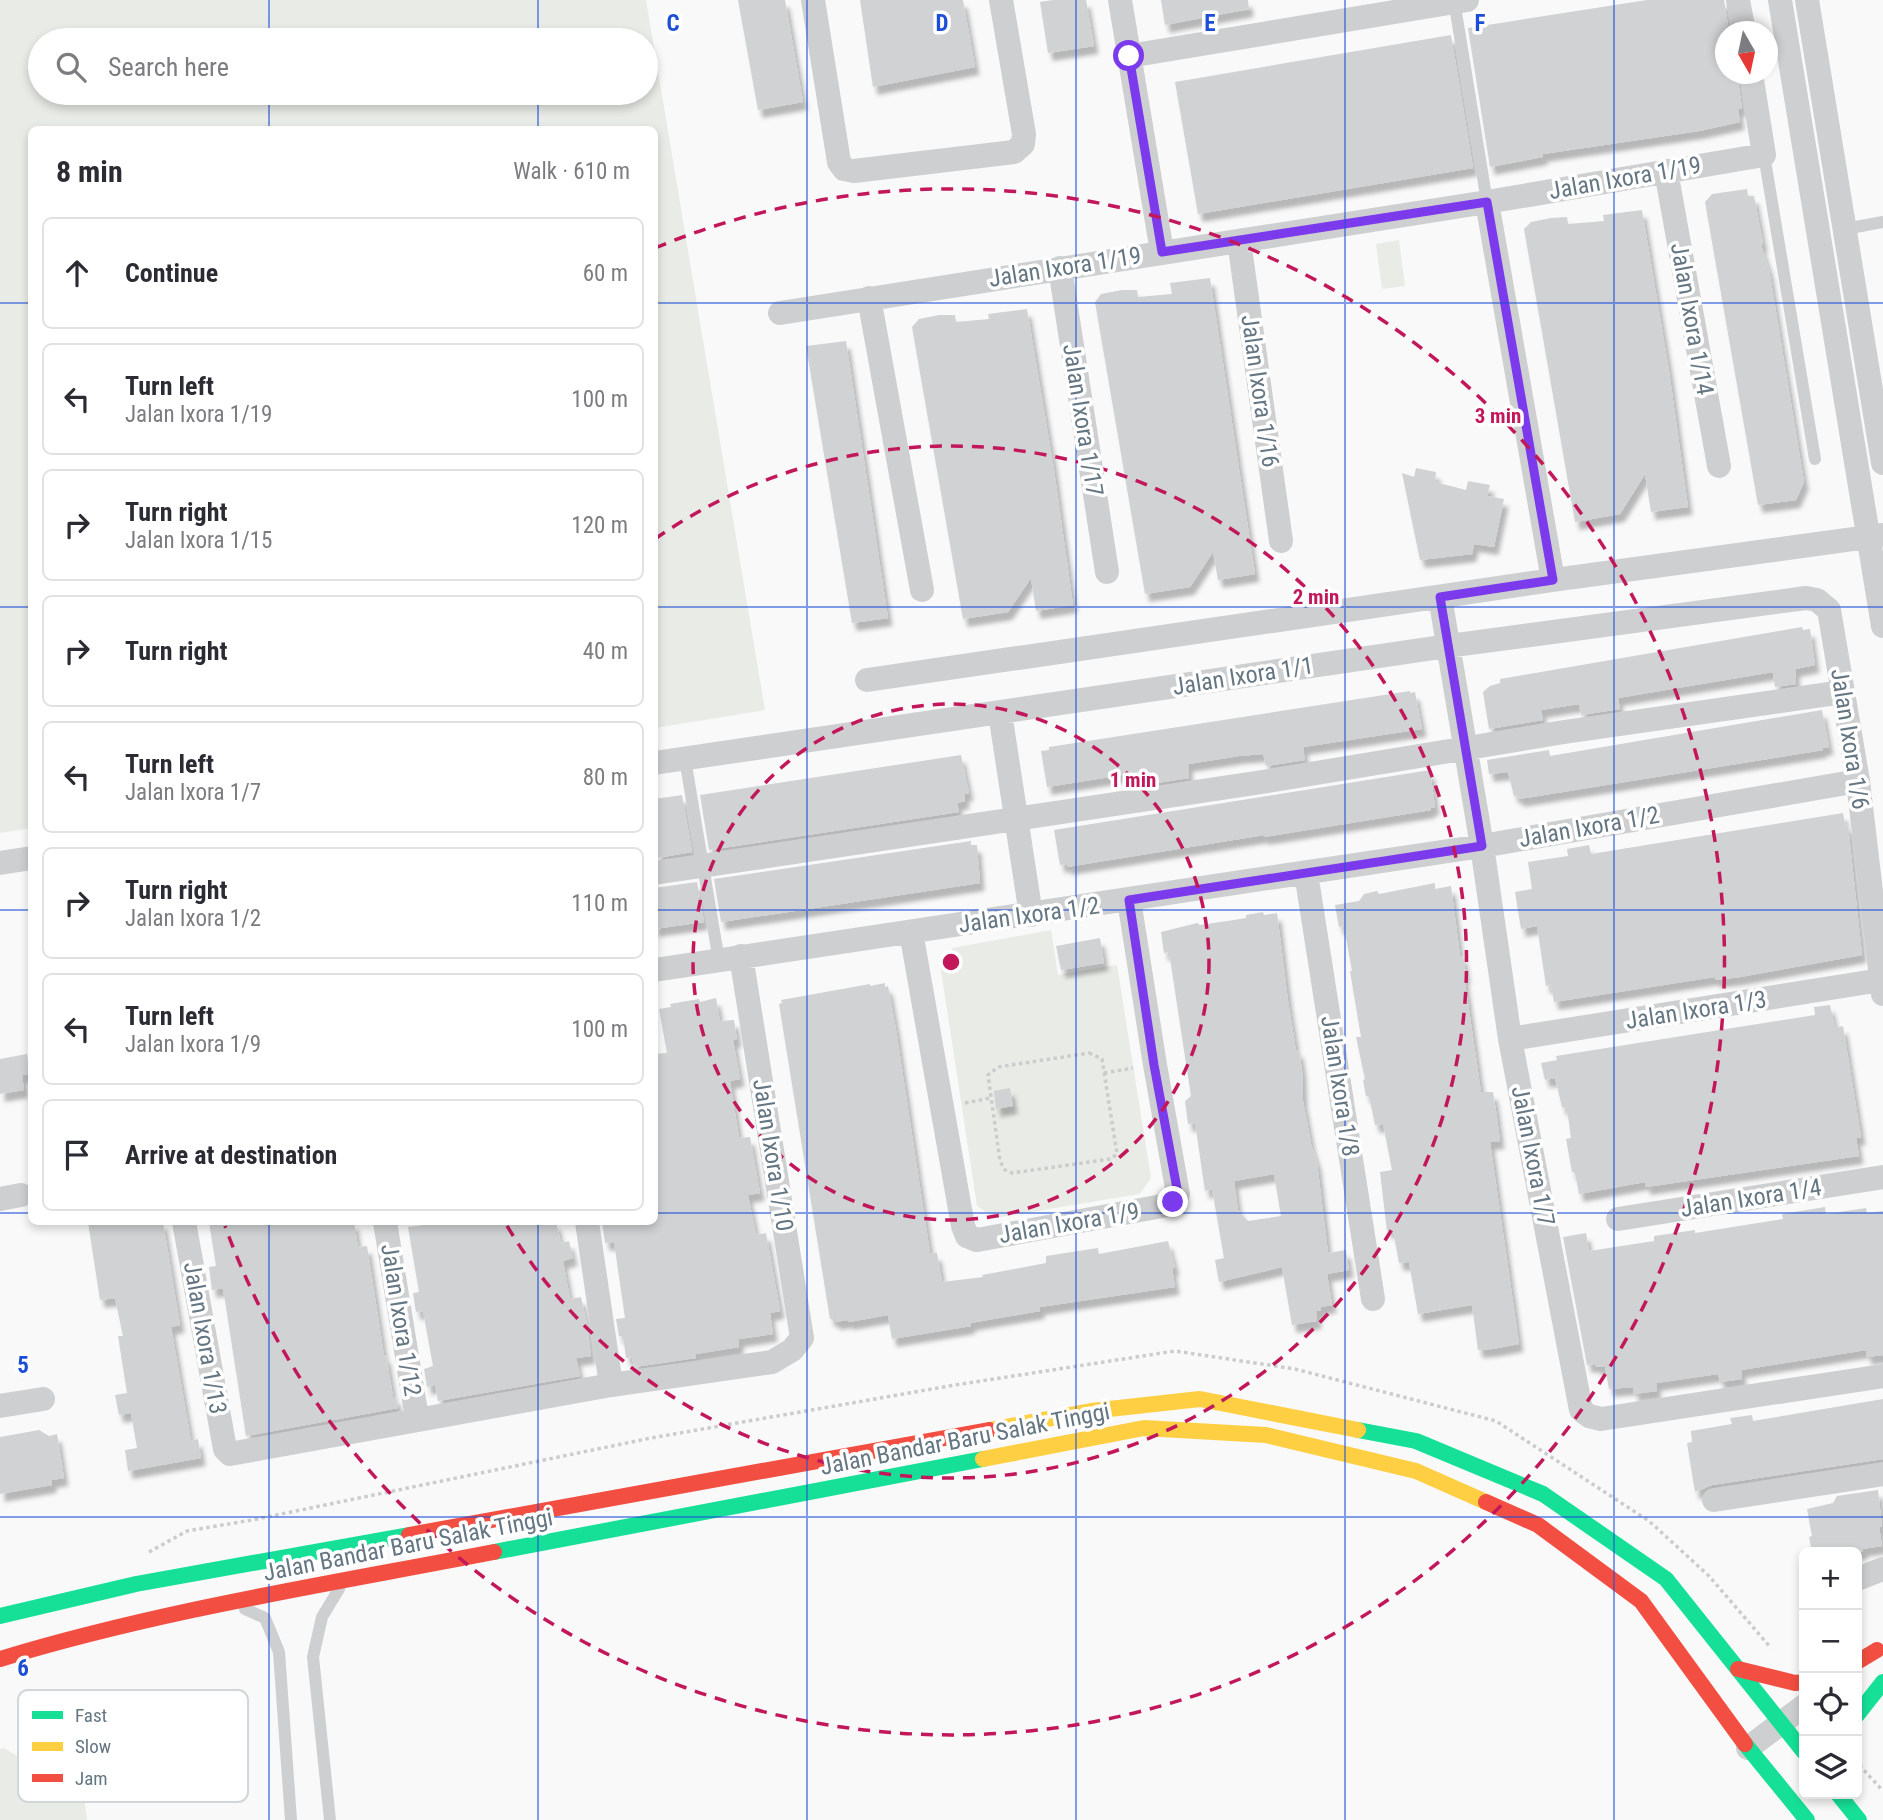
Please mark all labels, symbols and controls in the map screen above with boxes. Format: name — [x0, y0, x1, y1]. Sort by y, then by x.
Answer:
text: C — [666, 10, 680, 37]
text: D — [936, 10, 949, 37]
text: E — [1204, 10, 1216, 37]
text: F — [1475, 10, 1486, 37]
north arrow — [1715, 21, 1778, 84]
search box — [28, 28, 658, 105]
route start — [1113, 40, 1144, 71]
icon: search — [52, 48, 90, 86]
text: Search here — [108, 52, 229, 82]
street label: Jalan Ixora 1/19 — [1547, 151, 1703, 205]
text: 8 min — [56, 154, 123, 189]
text: Walk · 610 m — [513, 158, 630, 185]
street label: Jalan Ixora 1/19 — [987, 241, 1143, 293]
street label: Jalan Ixora 1/14 — [1665, 241, 1719, 397]
icon: ahead — [58, 254, 96, 292]
text: Continue — [125, 258, 218, 288]
text: 60 m — [583, 260, 628, 287]
street label: Jalan Ixora 1/16 — [1235, 313, 1285, 469]
street label: Jalan Ixora 1/17 — [1057, 342, 1109, 498]
text: Turn left — [125, 371, 214, 401]
icon: left — [58, 380, 96, 418]
text: 100 m — [571, 386, 628, 413]
text: Jalan Ixora 1/19 — [125, 401, 272, 428]
text: 3 min — [1475, 404, 1521, 428]
text: Turn right — [125, 497, 227, 527]
icon: right — [58, 506, 96, 544]
text: 120 m — [571, 512, 628, 539]
text: Jalan Ixora 1/15 — [125, 527, 272, 554]
text: 2 min — [1293, 585, 1339, 609]
icon: right — [58, 632, 96, 670]
text: Turn right — [125, 636, 227, 666]
text: 40 m — [583, 638, 628, 665]
street label: Jalan Ixora 1/1 — [1171, 651, 1315, 701]
street label: Jalan Ixora 1/6 — [1825, 667, 1875, 811]
text: Turn left — [125, 749, 214, 779]
icon: left — [58, 758, 96, 796]
text: 80 m — [583, 764, 628, 791]
text: 1 min — [1110, 768, 1156, 792]
text: Jalan Ixora 1/7 — [125, 779, 261, 806]
street label: Jalan Ixora 1/2 — [1517, 801, 1661, 853]
text: Turn right — [125, 875, 227, 905]
icon: right — [58, 884, 96, 922]
text: 110 m — [571, 890, 628, 917]
street label: Jalan Ixora 1/2 — [957, 891, 1101, 939]
text: Jalan Ixora 1/2 — [125, 905, 261, 932]
centre of rings — [939, 950, 963, 974]
street label: Jalan Ixora 1/3 — [1624, 985, 1768, 1035]
text: Turn left — [125, 1001, 214, 1031]
icon: left — [58, 1010, 96, 1048]
street label: Jalan Ixora 1/8 — [1315, 1014, 1365, 1158]
text: 100 m — [571, 1016, 628, 1043]
text: Jalan Ixora 1/9 — [125, 1031, 261, 1058]
street label: Jalan Ixora 1/10 — [747, 1077, 799, 1233]
street label: Jalan Ixora 1/7 — [1506, 1084, 1560, 1228]
icon: arrive — [58, 1136, 96, 1174]
text: Arrive at destination — [125, 1140, 337, 1170]
street label: Jalan Ixora 1/4 — [1679, 1173, 1823, 1223]
route end — [1157, 1186, 1188, 1217]
street label: Jalan Ixora 1/9 — [997, 1197, 1141, 1249]
street label: Jalan Ixora 1/12 — [375, 1242, 427, 1398]
street label: Jalan Ixora 1/13 — [178, 1260, 232, 1416]
text: 5 — [17, 1352, 29, 1379]
street label: Jalan Bandar Baru Salak Tinggi — [818, 1397, 1112, 1481]
street label: Jalan Bandar Baru Salak Tinggi — [261, 1503, 555, 1587]
map controls — [1799, 1547, 1862, 1799]
button: + — [1799, 1547, 1862, 1610]
button: − — [1799, 1610, 1862, 1673]
text: 6 — [17, 1655, 29, 1682]
button: locate — [1799, 1673, 1862, 1736]
legend — [18, 1690, 248, 1802]
text: Fast — [75, 1704, 107, 1727]
text: Slow — [75, 1735, 111, 1758]
button: layers — [1799, 1736, 1862, 1799]
text: Jam — [75, 1767, 108, 1790]

